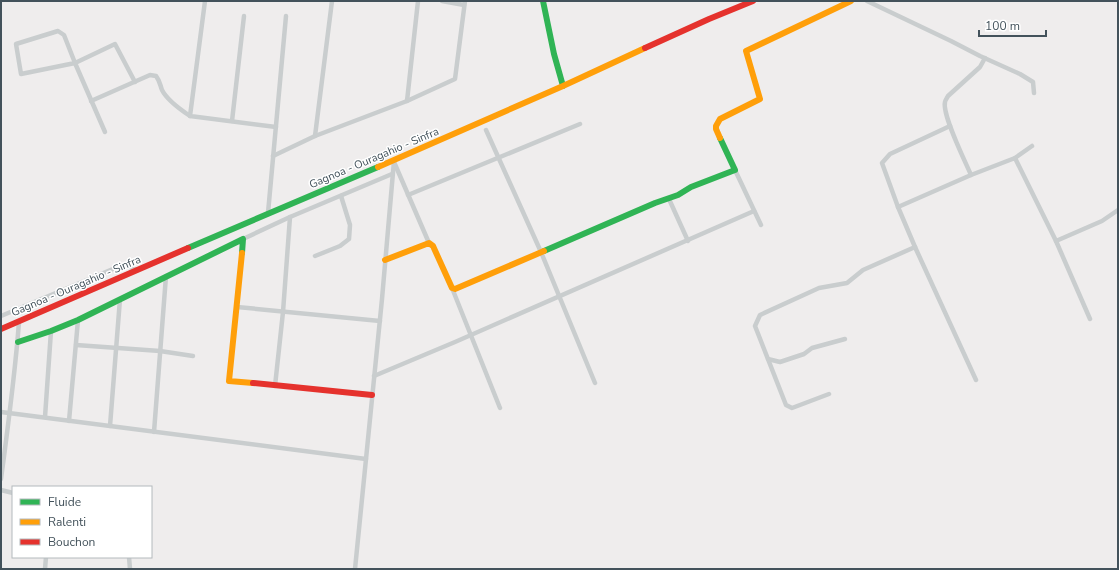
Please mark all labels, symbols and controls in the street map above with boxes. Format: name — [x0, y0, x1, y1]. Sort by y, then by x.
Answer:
scale bar — [979, 12, 1046, 38]
text: 100 m — [985, 18, 1020, 34]
street label: Gagnoa - Ouragahio - Sinfra — [307, 124, 441, 192]
street label: Gagnoa - Ouragahio - Sinfra — [9, 252, 143, 320]
legend — [12, 486, 152, 558]
text: Fluide — [48, 494, 81, 510]
text: Ralenti — [48, 514, 86, 530]
text: Bouchon — [48, 534, 95, 550]

